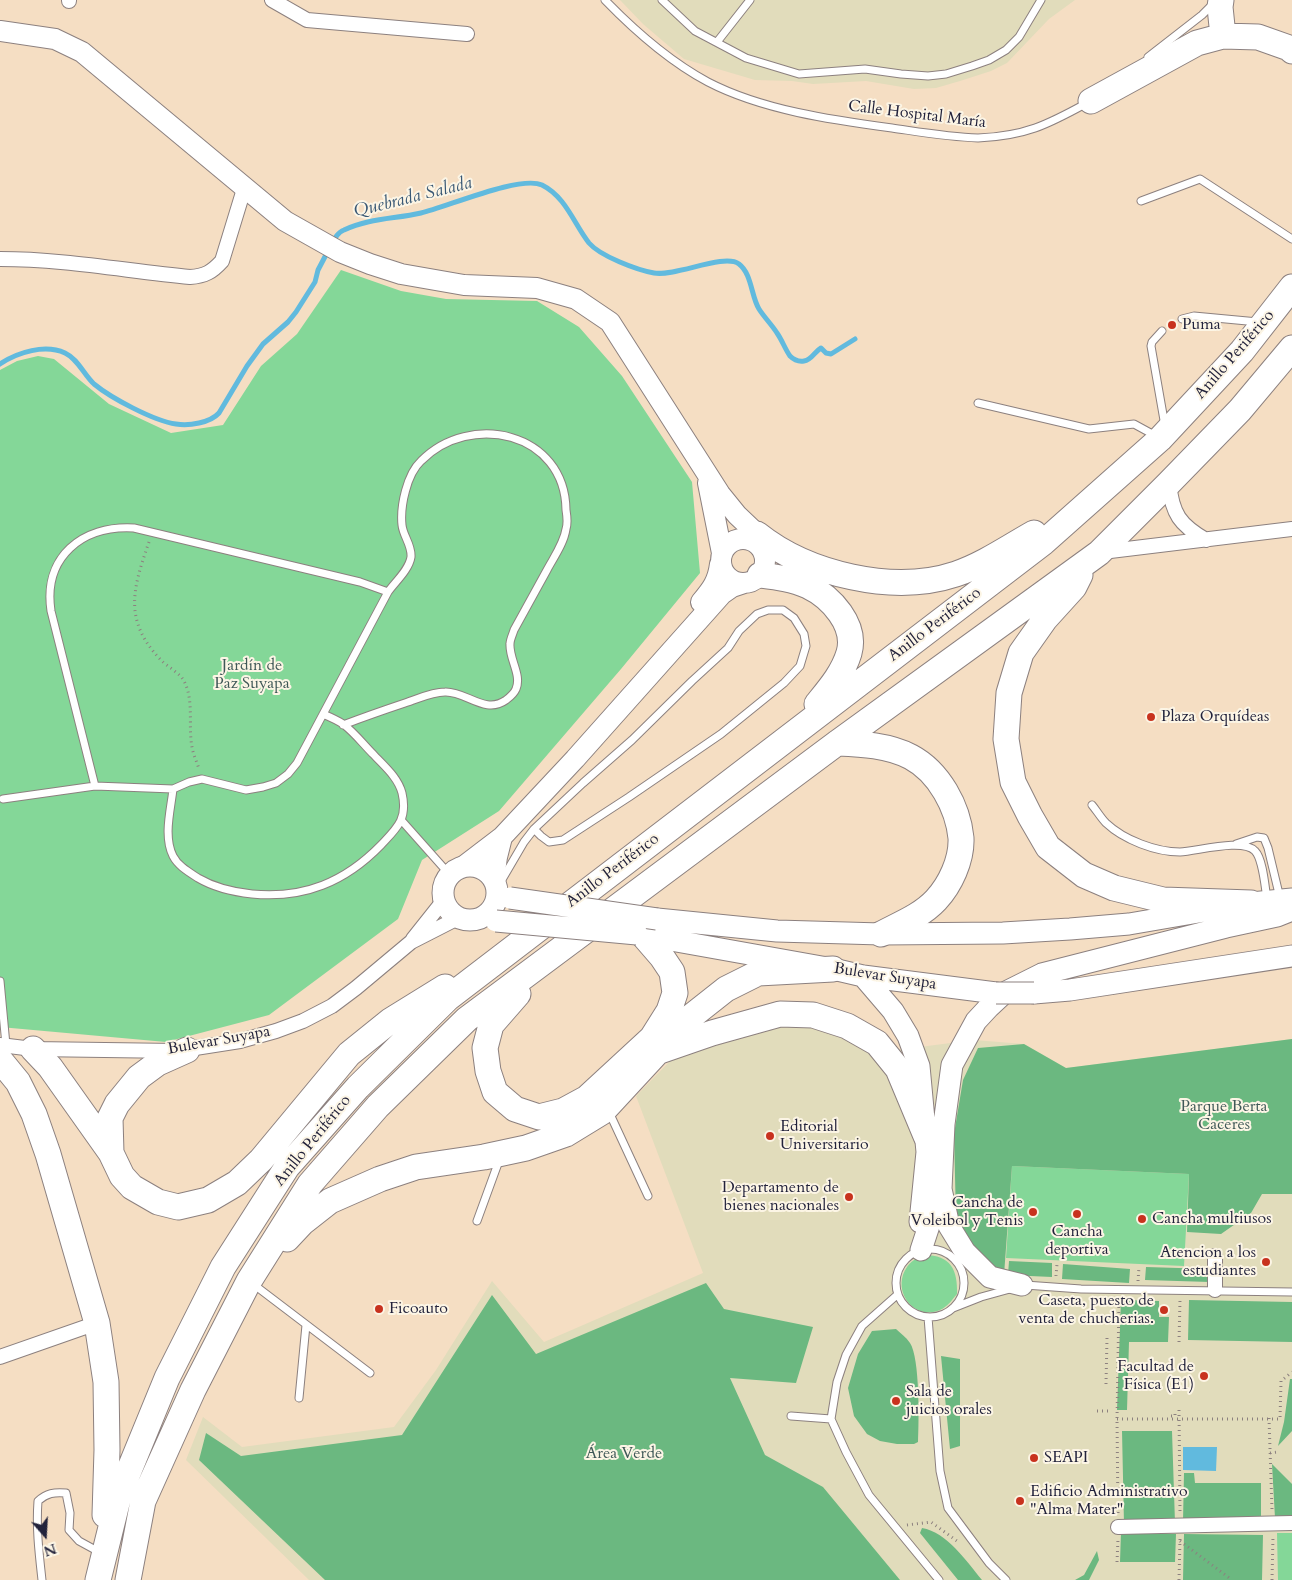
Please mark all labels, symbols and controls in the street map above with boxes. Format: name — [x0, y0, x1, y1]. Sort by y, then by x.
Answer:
street label: Calle Hospital María — [847, 97, 987, 133]
water label: Quebrada Salada — [352, 173, 474, 223]
street label: Anillo Periférico — [1191, 307, 1279, 403]
place label: Puma — [1182, 315, 1221, 335]
marker: Puma — [1166, 319, 1178, 331]
street label: Anillo Periférico — [885, 584, 985, 666]
park label: Jardín de Paz Suyapa — [214, 656, 290, 694]
place label: Plaza Orquídeas — [1161, 707, 1269, 727]
marker: Plaza Orquídeas — [1145, 711, 1157, 723]
street label: Anillo Periférico — [563, 830, 663, 912]
street label: Bulevar Suyapa — [832, 959, 938, 995]
street label: Bulevar Suyapa — [166, 1023, 272, 1059]
street label: Anillo Periférico — [270, 1092, 356, 1190]
park label: Parque Berta Caceres — [1180, 1097, 1268, 1135]
place label: Editorial Universitario — [780, 1117, 869, 1155]
marker: Editorial Universitario — [764, 1130, 776, 1142]
place label: Departamento de bienes nacionales — [722, 1178, 839, 1216]
marker: Departamento de bienes nacionales — [843, 1191, 855, 1203]
place label: Cancha de Voleibol y Tenis — [910, 1193, 1023, 1231]
marker: Cancha de Voleibol y Tenis — [1027, 1206, 1039, 1218]
marker: Cancha deportiva — [1071, 1208, 1083, 1220]
place label: Cancha multiusos — [1152, 1209, 1272, 1229]
marker: Cancha multiusos — [1136, 1213, 1148, 1225]
place label: Cancha deportiva — [1045, 1222, 1109, 1260]
place label: Atencion a los estudiantes — [1160, 1243, 1256, 1281]
marker: Atencion a los estudiantes — [1260, 1256, 1272, 1268]
place label: Caseta, puesto de venta de chucherias. — [1018, 1291, 1154, 1329]
place label: Ficoauto — [389, 1299, 448, 1319]
marker: Ficoauto — [373, 1303, 385, 1315]
marker: Caseta, puesto de venta de chucherias. — [1158, 1304, 1170, 1316]
place label: Facultad de Física (E1) — [1117, 1357, 1194, 1395]
marker: Facultad de Física (E1) — [1198, 1370, 1210, 1382]
place label: Sala de juicios orales — [906, 1382, 992, 1420]
marker: Sala de juicios orales — [890, 1395, 902, 1407]
park label: Área Verde — [586, 1444, 662, 1464]
place label: SEAPI — [1044, 1448, 1088, 1468]
marker: SEAPI — [1028, 1452, 1040, 1464]
place label: Edificio Administrativo "Alma Mater" — [1030, 1482, 1188, 1520]
marker: Edificio Administrativo "Alma Mater" — [1014, 1495, 1026, 1507]
north arrow — [20, 1510, 70, 1560]
text: N — [41, 1539, 59, 1561]

